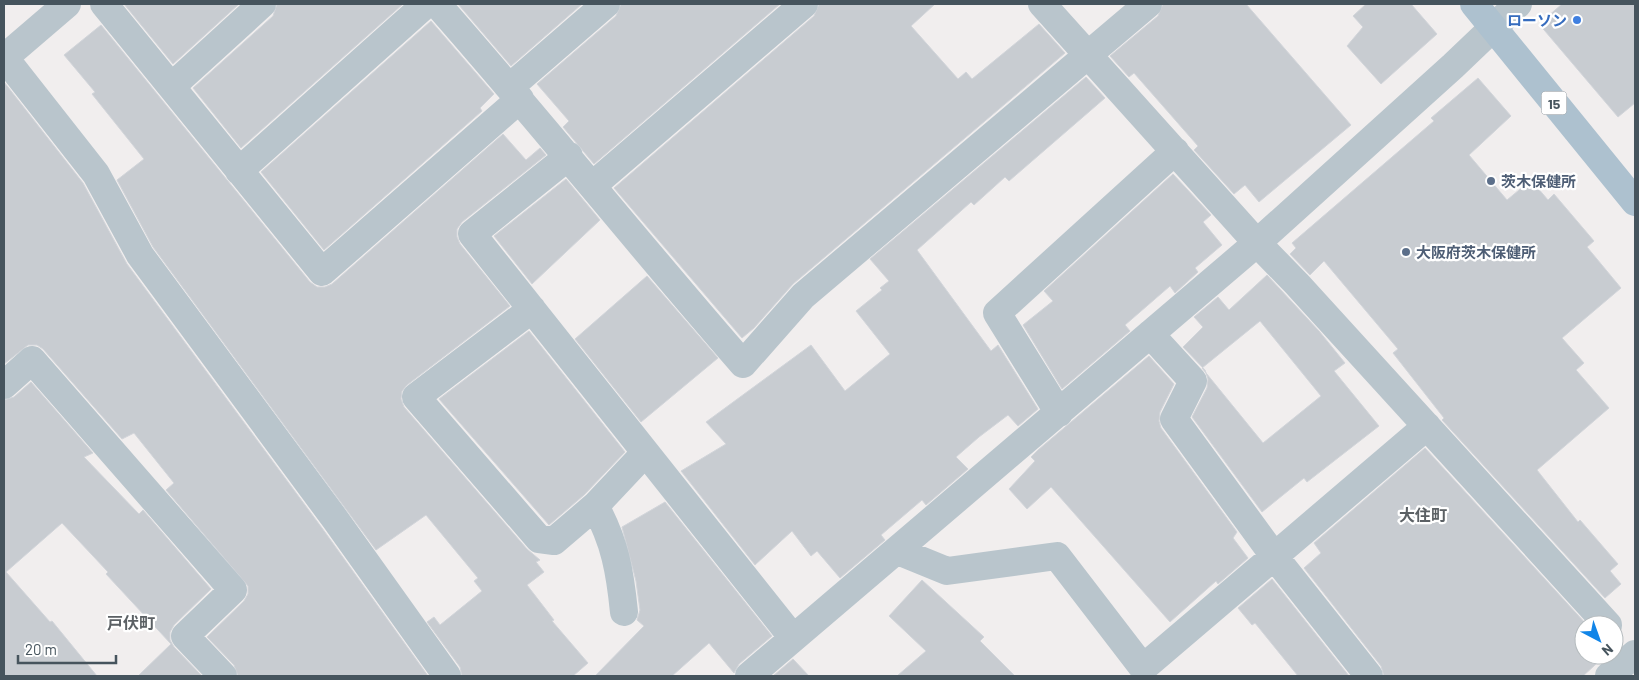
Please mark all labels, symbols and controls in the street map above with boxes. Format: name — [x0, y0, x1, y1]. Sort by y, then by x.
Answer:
place label: ローソン — [1507, 11, 1567, 29]
marker: ローソン — [1571, 14, 1583, 26]
road number: 15 — [1542, 92, 1566, 115]
place label: 茨木保健所 — [1501, 172, 1576, 190]
marker: 茨木保健所 — [1485, 175, 1497, 187]
place label: 大阪府茨木保健所 — [1416, 243, 1536, 261]
marker: 大阪府茨木保健所 — [1400, 246, 1412, 258]
district label: 大住町 — [1399, 505, 1447, 524]
district label: 戸伏町 — [107, 613, 155, 632]
north arrow — [1574, 615, 1624, 665]
scale bar — [18, 632, 115, 664]
text: 20 m — [25, 640, 57, 658]
text: N — [1599, 641, 1617, 660]

